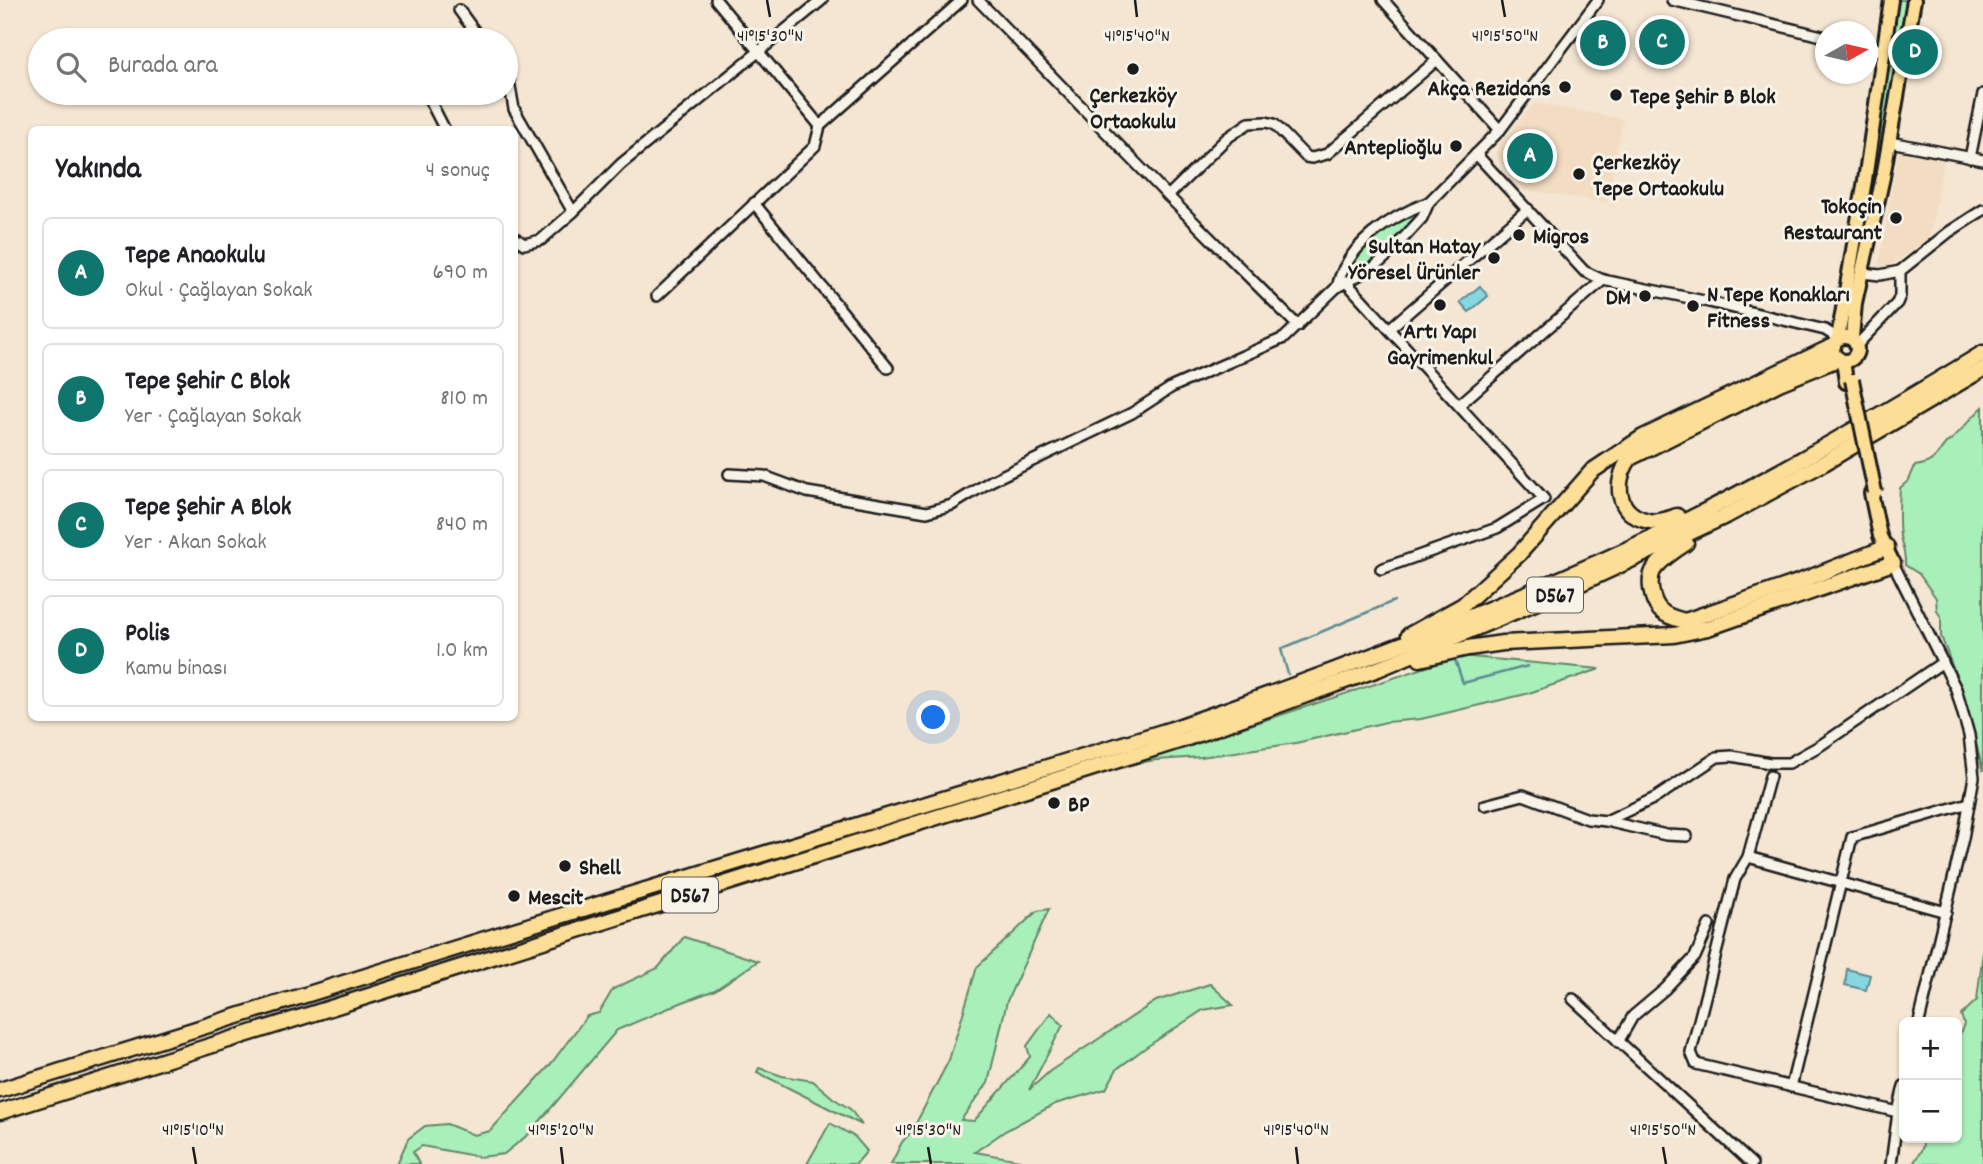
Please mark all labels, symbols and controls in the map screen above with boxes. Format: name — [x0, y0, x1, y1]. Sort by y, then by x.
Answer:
pin: C — [1639, 16, 1685, 68]
pin: B — [1580, 17, 1626, 69]
north arrow — [1815, 21, 1878, 84]
text: 41°15'30"N — [737, 25, 803, 50]
text: 41°15'40"N — [1104, 25, 1170, 50]
text: 41°15'50"N — [1472, 25, 1538, 50]
pin: D — [1892, 26, 1938, 78]
search box — [28, 28, 518, 105]
icon: search — [52, 48, 90, 86]
text: Burada ara — [108, 48, 218, 85]
marker: Çerkezköy Ortaokulu — [1125, 61, 1141, 77]
place label: Akça Rezidans — [1428, 74, 1551, 107]
marker: Akça Rezidans — [1557, 79, 1573, 95]
place label: Çerkezköy Ortaokulu — [1090, 81, 1178, 140]
place label: Tepe Şehir B Blok — [1630, 82, 1776, 115]
marker: Tepe Şehir B Blok — [1608, 87, 1624, 103]
pin: A — [1507, 130, 1553, 182]
place label: Anteplioğlu — [1344, 133, 1442, 166]
marker: Anteplioğlu — [1448, 138, 1464, 154]
place label: Çerkezköy Tepe Ortaokulu — [1593, 148, 1724, 207]
text: Yakında — [56, 150, 141, 193]
text: 4 sonuç — [425, 155, 490, 188]
marker: Çerkezköy Tepe Ortaokulu — [1571, 166, 1587, 182]
place label: Tokoçin Restaurant — [1783, 192, 1883, 251]
marker: Tokoçin Restaurant — [1888, 210, 1904, 226]
place label: Migros — [1533, 222, 1590, 255]
marker: Migros — [1511, 227, 1527, 243]
place label: Sultan Hatay Yöresel Ürünler — [1348, 232, 1482, 291]
text: Tepe Anaokulu — [125, 238, 265, 275]
marker: Sultan Hatay Yöresel Ürünler — [1486, 250, 1502, 266]
text: A — [75, 257, 87, 290]
text: 690 m — [433, 257, 488, 290]
text: Okul · Çağlayan Sokak — [125, 275, 313, 308]
place label: N Tepe Konakları Fitness — [1707, 280, 1850, 339]
place label: DM — [1606, 283, 1631, 316]
marker: DM — [1637, 288, 1653, 304]
marker: Artı Yapı Gayrimenkul — [1432, 297, 1448, 313]
marker: N Tepe Konakları Fitness — [1685, 298, 1701, 314]
place label: Artı Yapı Gayrimenkul — [1387, 317, 1493, 376]
text: Tepe Şehir C Blok — [125, 364, 290, 401]
text: B — [76, 383, 86, 416]
text: 810 m — [440, 383, 488, 416]
text: Yer · Çağlayan Sokak — [125, 401, 302, 434]
text: Tepe Şehir A Blok — [125, 490, 292, 527]
text: C — [75, 509, 87, 542]
text: 840 m — [436, 509, 488, 542]
text: Yer · Akan Sokak — [125, 527, 267, 560]
road number: D567 — [1527, 578, 1583, 612]
text: Polis — [125, 616, 170, 653]
text: D — [75, 635, 87, 668]
text: 1.0 km — [436, 635, 488, 668]
text: Kamu binası — [125, 653, 227, 686]
your location — [916, 700, 950, 734]
place label: BP — [1068, 790, 1090, 823]
marker: BP — [1046, 795, 1062, 811]
place label: Shell — [579, 853, 621, 886]
marker: Shell — [557, 858, 573, 874]
road number: D567 — [662, 878, 718, 912]
place label: Mescit — [528, 883, 584, 916]
marker: Mescit — [506, 888, 522, 904]
map controls — [1899, 1017, 1962, 1143]
button: + — [1899, 1017, 1962, 1080]
button: − — [1899, 1080, 1962, 1143]
text: 41°15'10"N — [162, 1119, 224, 1144]
text: 41°15'20"N — [528, 1119, 594, 1144]
text: 41°15'30"N — [895, 1119, 961, 1144]
text: 41°15'40"N — [1263, 1119, 1329, 1144]
text: 41°15'50"N — [1630, 1119, 1696, 1144]

